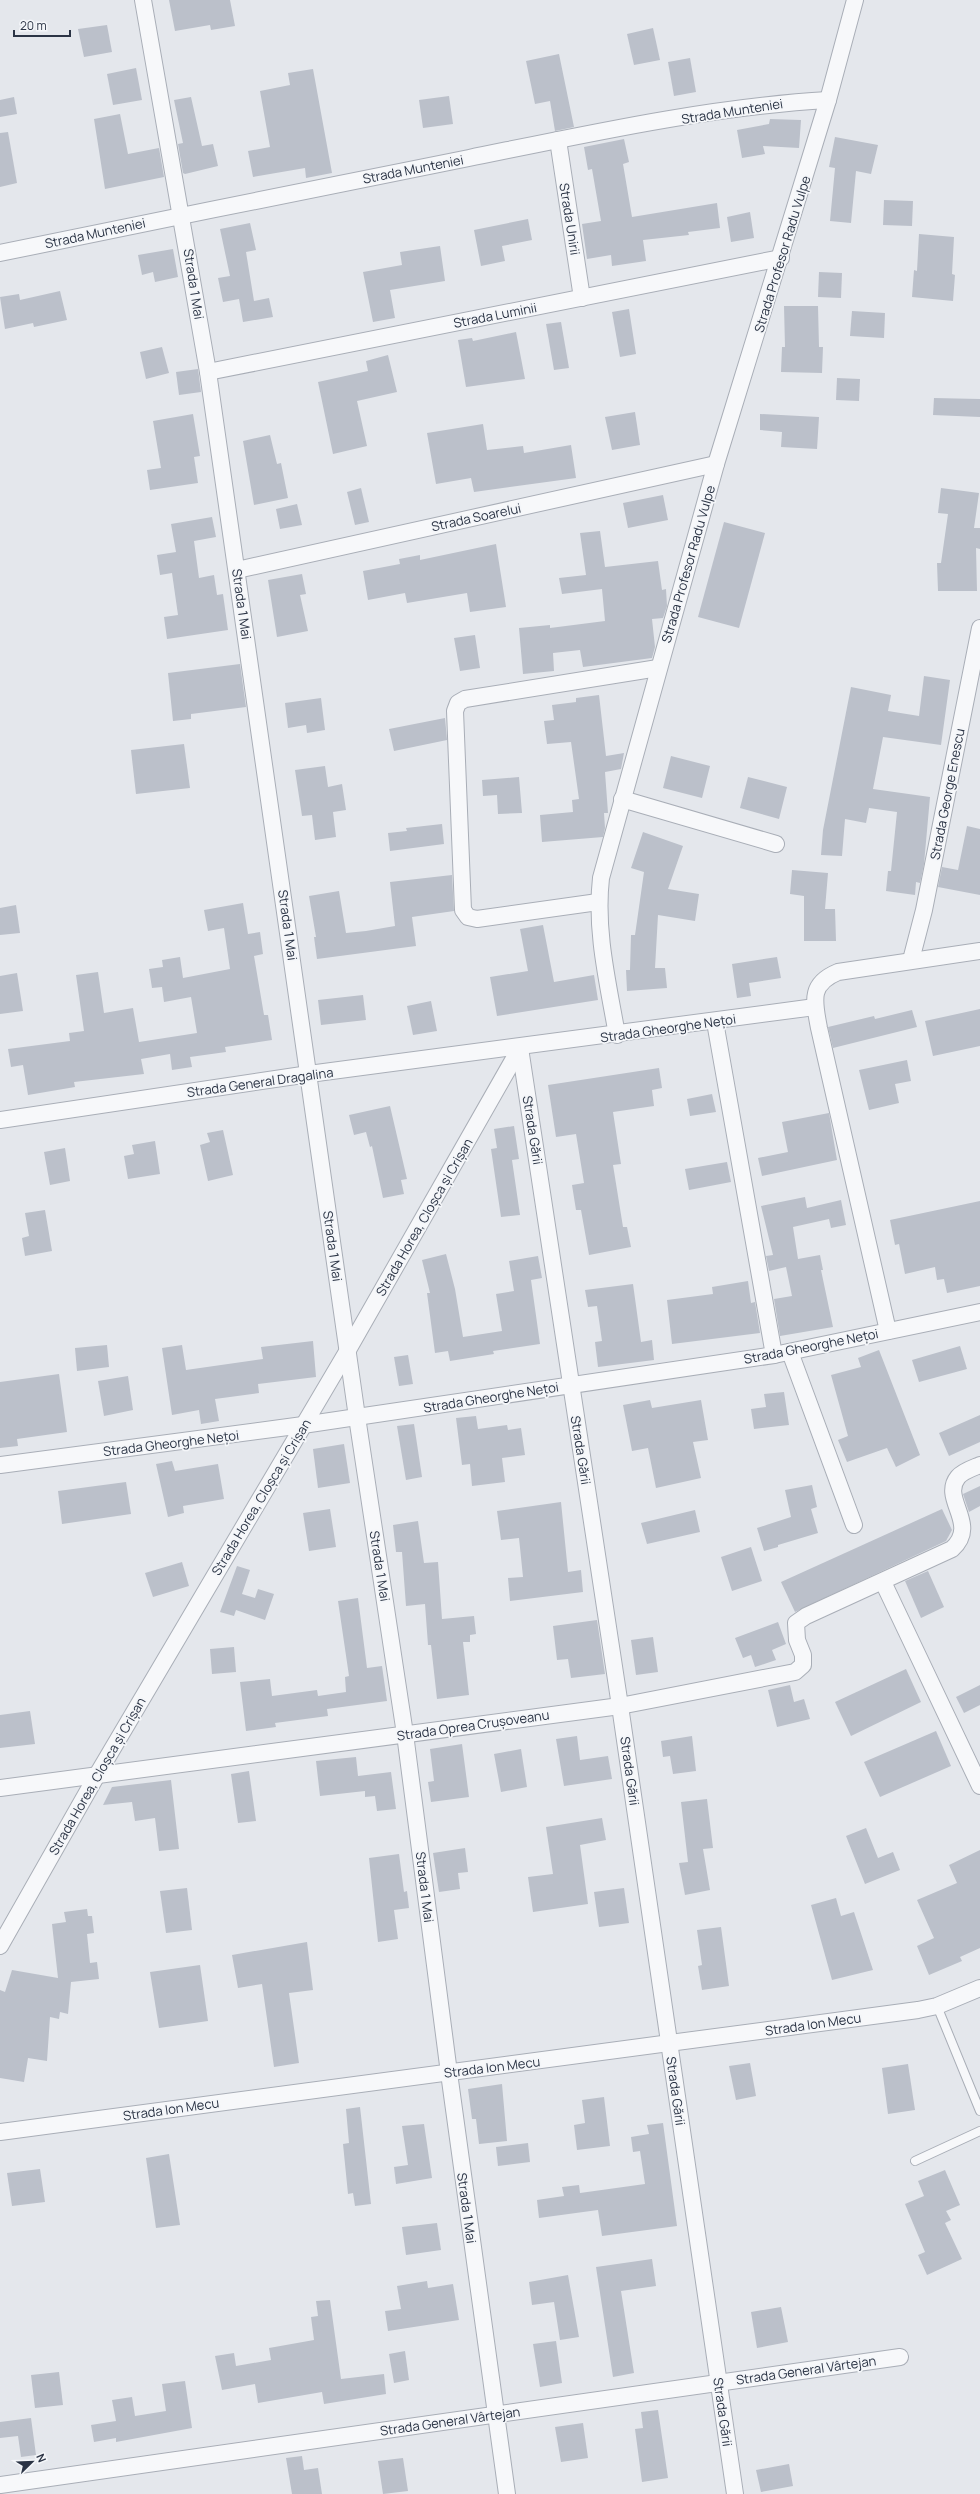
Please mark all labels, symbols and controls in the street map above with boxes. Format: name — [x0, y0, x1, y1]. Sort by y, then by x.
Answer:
scale bar — [14, 12, 70, 38]
text: 20 m — [20, 17, 47, 34]
street label: Strada Munteniei — [680, 94, 784, 128]
street label: Strada Munteniei — [361, 150, 465, 188]
street label: Strada Profesor Radu Vulpe — [750, 173, 815, 335]
street label: Strada Unirii — [555, 182, 585, 256]
street label: Strada Munteniei — [43, 214, 147, 252]
street label: Strada 1 Mai — [180, 247, 208, 321]
street label: Strada Luminii — [452, 298, 538, 332]
street label: Strada Profesor Radu Vulpe — [657, 483, 719, 645]
street label: Strada Soarelui — [429, 499, 523, 535]
street label: Strada 1 Mai — [228, 567, 256, 641]
street label: Strada George Enescu — [925, 727, 969, 861]
street label: Strada 1 Mai — [274, 888, 302, 962]
street label: Strada Gheorghe Nețoi — [599, 1010, 737, 1046]
street label: Strada General Dragalina — [186, 1063, 334, 1101]
street label: Strada Gării — [519, 1094, 547, 1166]
street label: Strada Horea, Cloșca și Crișan — [371, 1135, 477, 1299]
street label: Strada 1 Mai — [319, 1209, 347, 1283]
street label: Strada Gheorghe Nețoi — [742, 1324, 880, 1368]
street label: Strada Gheorghe Nețoi — [422, 1377, 560, 1417]
street label: Strada Gării — [567, 1414, 595, 1486]
street label: Strada Horea, Cloșca și Crișan — [207, 1416, 315, 1578]
street label: Strada Gheorghe Nețoi — [102, 1426, 240, 1460]
street label: Strada 1 Mai — [366, 1529, 394, 1603]
street label: Strada Horea, Cloșca și Crișan — [44, 1694, 150, 1858]
street label: Strada Oprea Crușoveanu — [396, 1705, 550, 1745]
street label: Strada Gării — [616, 1735, 644, 1807]
street label: Strada 1 Mai — [412, 1851, 438, 1923]
street label: Strada Ion Mecu — [764, 2008, 862, 2040]
street label: Strada Ion Mecu — [443, 2052, 541, 2082]
street label: Strada Gării — [662, 2055, 690, 2127]
street label: Strada Ion Mecu — [122, 2093, 220, 2125]
street label: Strada 1 Mai — [453, 2171, 481, 2245]
street label: Strada General Vârtejan — [735, 2351, 877, 2389]
street label: Strada Gării — [709, 2376, 737, 2448]
street label: Strada General Vârtejan — [379, 2402, 521, 2440]
north arrow — [12, 2442, 52, 2482]
text: N — [33, 2451, 50, 2465]

